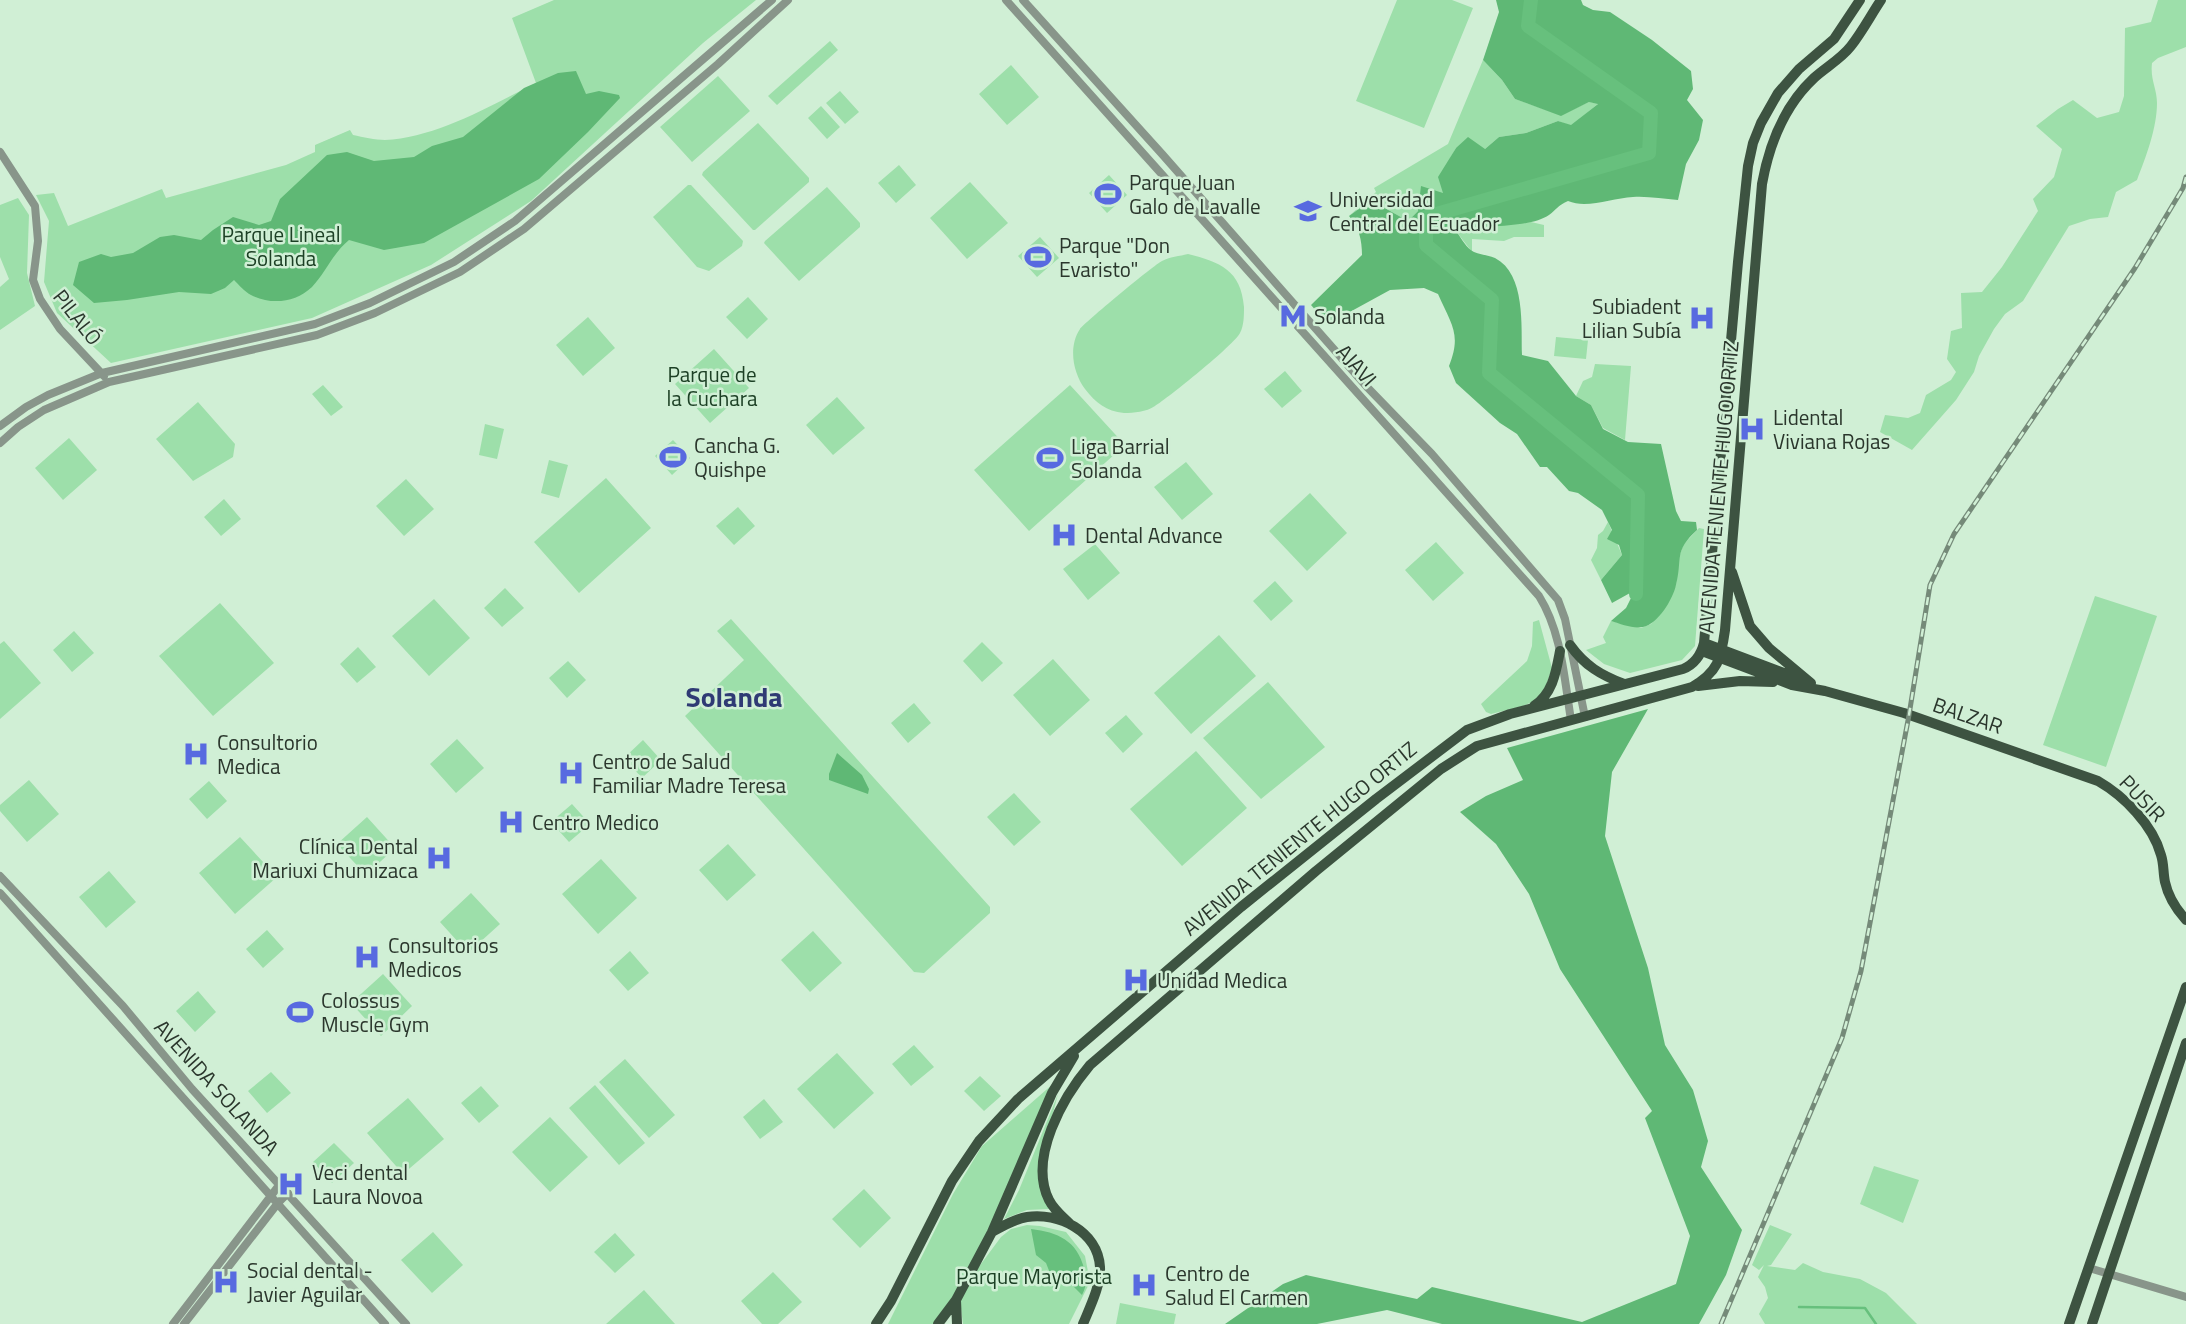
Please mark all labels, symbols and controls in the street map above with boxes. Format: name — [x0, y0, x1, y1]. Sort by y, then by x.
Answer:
place label: Parque Juan Galo de Lavalle — [1129, 166, 1261, 222]
sports icon: Parque Juan Galo de Lavalle — [1093, 179, 1123, 209]
place label: Universidad Central del Ecuador — [1329, 183, 1500, 239]
school or university icon: Universidad Central del Ecuador — [1293, 196, 1323, 226]
park label: Parque Lineal Solanda — [221, 218, 341, 274]
place label: Parque "Don Evaristo" — [1059, 229, 1170, 285]
sports icon: Parque "Don Evaristo" — [1023, 242, 1053, 272]
street label: PILALÓ — [46, 282, 110, 352]
place label: Subiadent Lilian Subía — [1582, 290, 1682, 346]
place label: Solanda — [1314, 300, 1385, 332]
metro station icon: Solanda — [1278, 301, 1308, 331]
hospital icon: Subiadent Lilian Subía — [1687, 303, 1717, 333]
street label: AJAVI — [1329, 337, 1385, 393]
street label: AVENIDA TENIENTE HUGO ORTIZ — [1689, 339, 1747, 635]
park label: Parque de la Cuchara — [666, 358, 758, 414]
place label: Lidental Viviana Rojas — [1773, 401, 1890, 457]
hospital icon: Lidental Viviana Rojas — [1737, 414, 1767, 444]
place label: Cancha G. Quishpe — [694, 429, 780, 485]
place label: Liga Barrial Solanda — [1071, 430, 1170, 486]
sports icon: Cancha G. Quishpe — [658, 442, 688, 472]
sports icon: Liga Barrial Solanda — [1035, 443, 1065, 473]
place label: Dental Advance — [1085, 519, 1223, 551]
hospital icon: Dental Advance — [1049, 520, 1079, 550]
district label: Solanda — [685, 675, 783, 718]
street label: BALZAR — [1929, 688, 2007, 742]
place label: Consultorio Medica — [217, 726, 318, 782]
street label: AVENIDA TENIENTE HUGO ORTIZ — [1175, 733, 1423, 943]
hospital icon: Consultorio Medica — [181, 739, 211, 769]
place label: Centro de Salud Familiar Madre Teresa — [592, 745, 787, 801]
hospital icon: Centro de Salud Familiar Madre Teresa — [556, 758, 586, 788]
street label: PUSIR — [2112, 767, 2174, 829]
place label: Centro Medico — [532, 806, 659, 838]
hospital icon: Centro Medico — [496, 807, 526, 837]
place label: Clínica Dental Mariuxi Chumizaca — [252, 830, 418, 886]
hospital icon: Clínica Dental Mariuxi Chumizaca — [424, 843, 454, 873]
place label: Consultorios Medicos — [388, 929, 499, 985]
hospital icon: Consultorios Medicos — [352, 942, 382, 972]
place label: Unidad Medica — [1157, 964, 1288, 996]
hospital icon: Unidad Medica — [1121, 965, 1151, 995]
place label: Colossus Muscle Gym — [321, 984, 429, 1040]
sports icon: Colossus Muscle Gym — [285, 997, 315, 1027]
street label: AVENIDA SOLANDA — [147, 1012, 287, 1162]
place label: Veci dental Laura Novoa — [312, 1156, 423, 1212]
hospital icon: Veci dental Laura Novoa — [276, 1169, 306, 1199]
place label: Social dental - Javier Aguilar — [247, 1254, 373, 1310]
place label: Centro de Salud El Carmen — [1165, 1257, 1308, 1313]
park label: Parque Mayorista — [956, 1260, 1112, 1292]
hospital icon: Social dental - Javier Aguilar — [211, 1267, 241, 1297]
hospital icon: Centro de Salud El Carmen — [1129, 1270, 1159, 1300]

